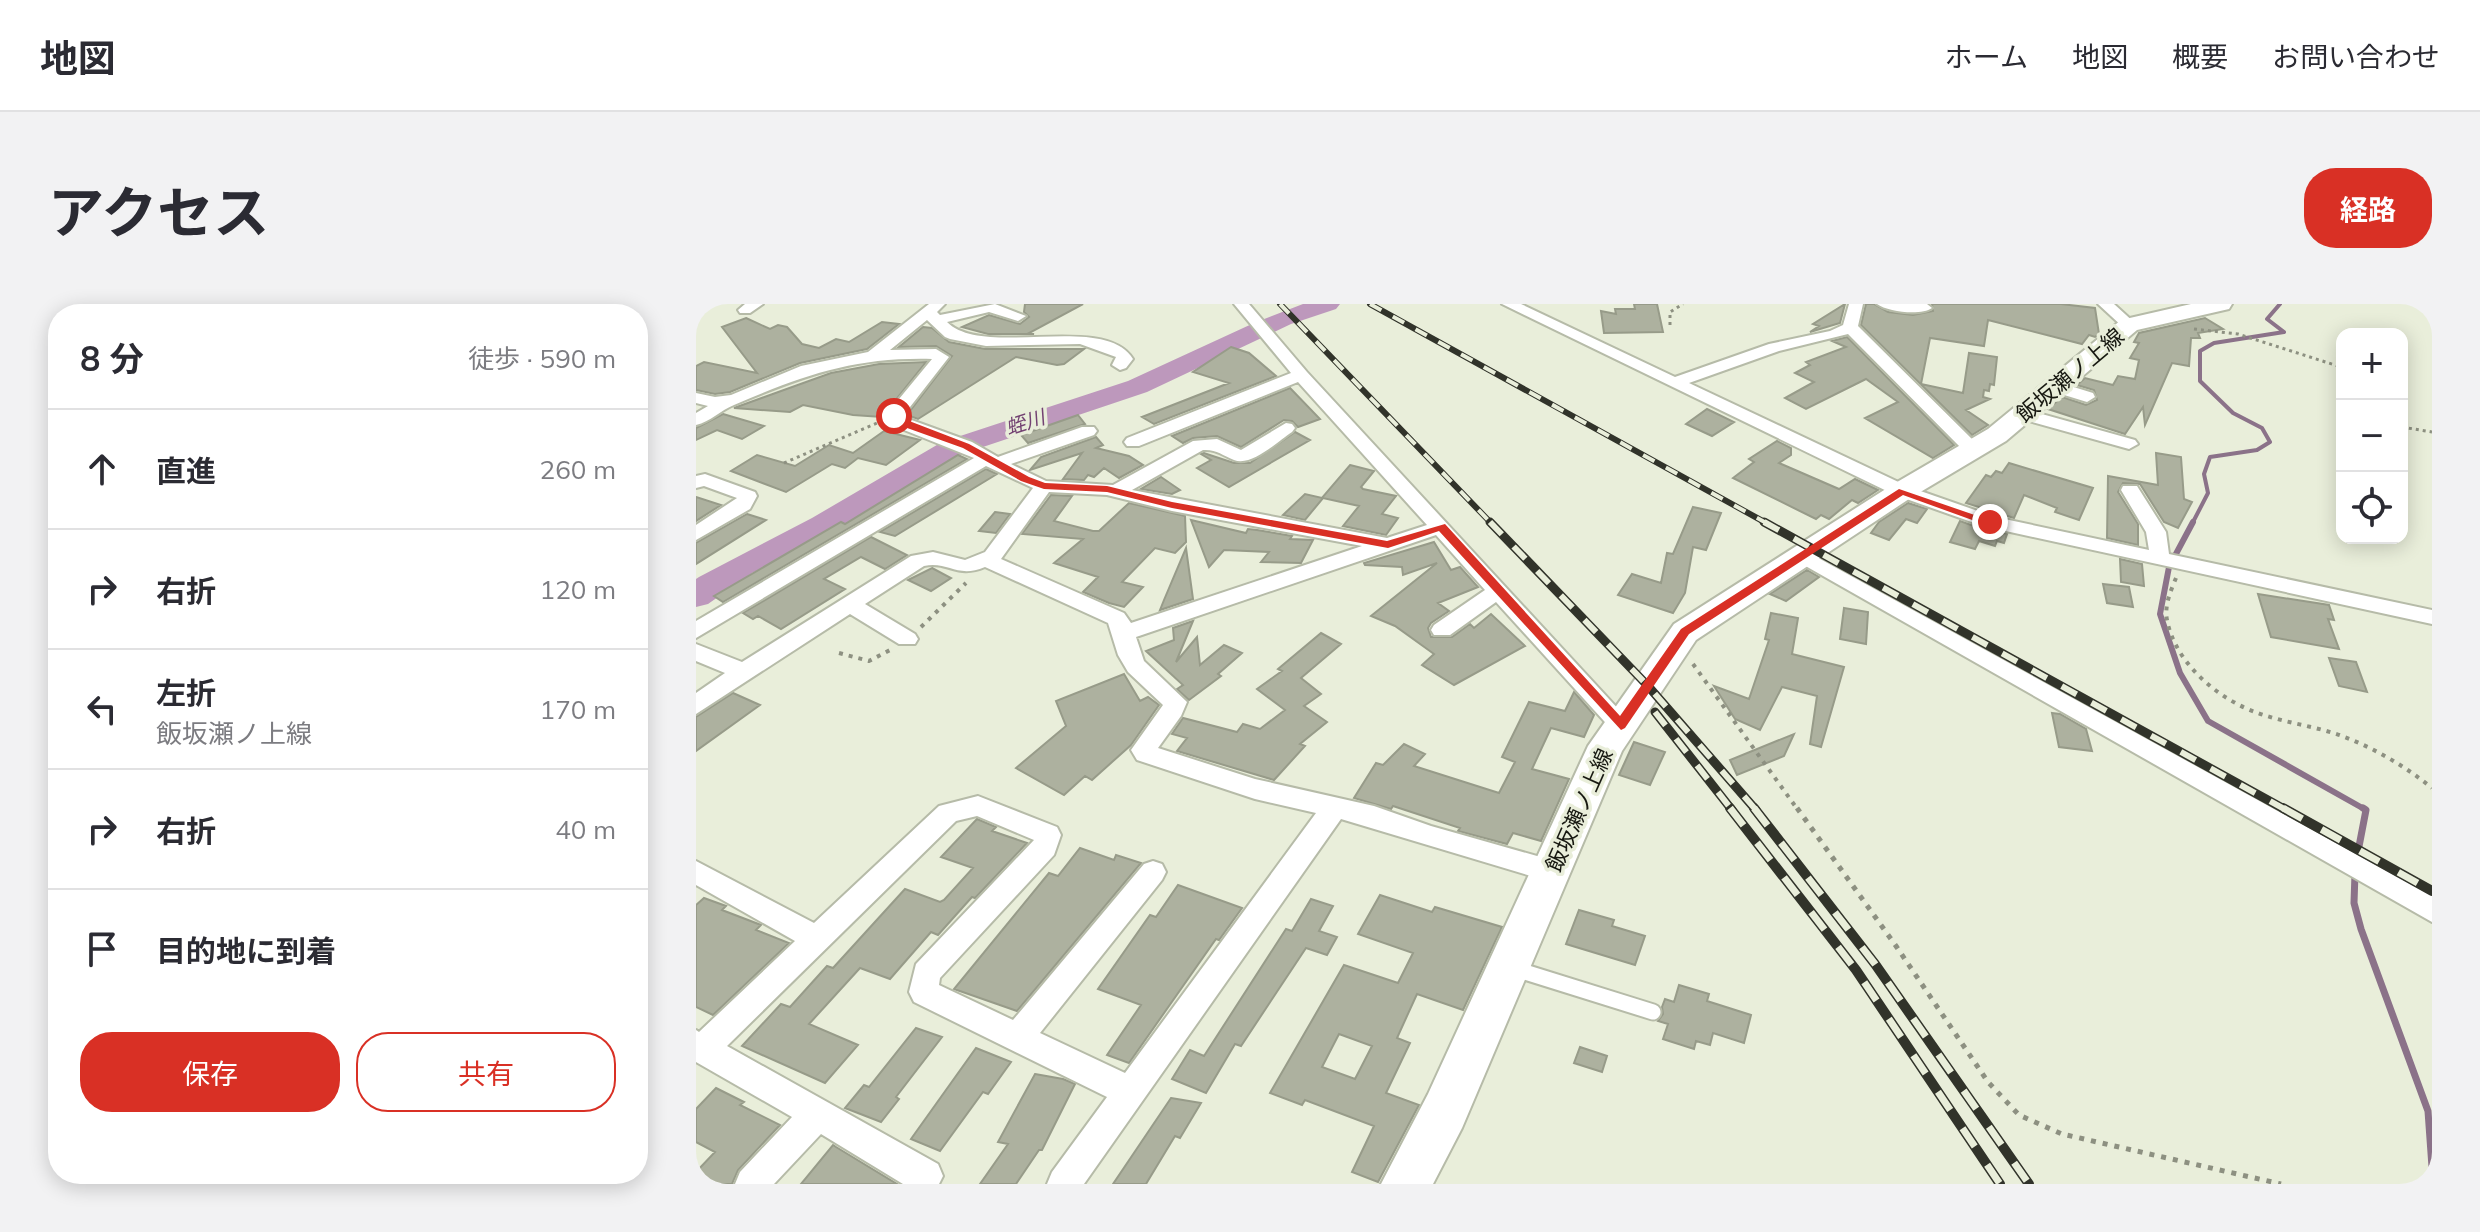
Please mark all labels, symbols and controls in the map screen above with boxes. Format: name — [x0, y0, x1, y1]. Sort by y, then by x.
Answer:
text: 地図 — [40, 34, 116, 82]
text: ホーム — [1945, 39, 2028, 74]
text: 地図 — [2072, 39, 2128, 74]
text: 概要 — [2172, 39, 2228, 74]
text: お問い合わせ — [2272, 39, 2440, 74]
button: 経路 — [2304, 168, 2432, 248]
text: アクセス — [48, 177, 269, 247]
street label: 飯坂瀬ノ上線 — [2010, 322, 2130, 428]
map controls — [2336, 328, 2408, 544]
button: + — [2336, 328, 2408, 400]
text: 8 分 — [80, 337, 144, 380]
text: 徒歩 · 590 m — [468, 342, 616, 375]
route start — [876, 398, 912, 434]
button: − — [2336, 400, 2408, 472]
water label: 蛭川 — [1002, 403, 1050, 440]
icon: ahead — [80, 447, 124, 491]
text: 直進 — [156, 452, 216, 490]
text: 260 m — [540, 453, 616, 486]
button: locate — [2336, 472, 2408, 544]
route end — [1972, 504, 2008, 540]
icon: right — [80, 567, 124, 611]
text: 右折 — [156, 572, 216, 610]
text: 120 m — [540, 573, 616, 606]
text: 左折 — [156, 674, 216, 712]
icon: left — [80, 687, 124, 731]
text: 170 m — [540, 693, 616, 726]
text: 飯坂瀬ノ上線 — [156, 717, 312, 750]
street label: 飯坂瀬ノ上線 — [1539, 744, 1619, 876]
icon: right — [80, 807, 124, 851]
text: 右折 — [156, 812, 216, 850]
text: 40 m — [555, 813, 616, 846]
icon: arrive — [80, 927, 124, 971]
text: 目的地に到着 — [156, 932, 336, 970]
button: 保存 — [80, 1032, 340, 1112]
button: 共有 — [356, 1032, 616, 1112]

